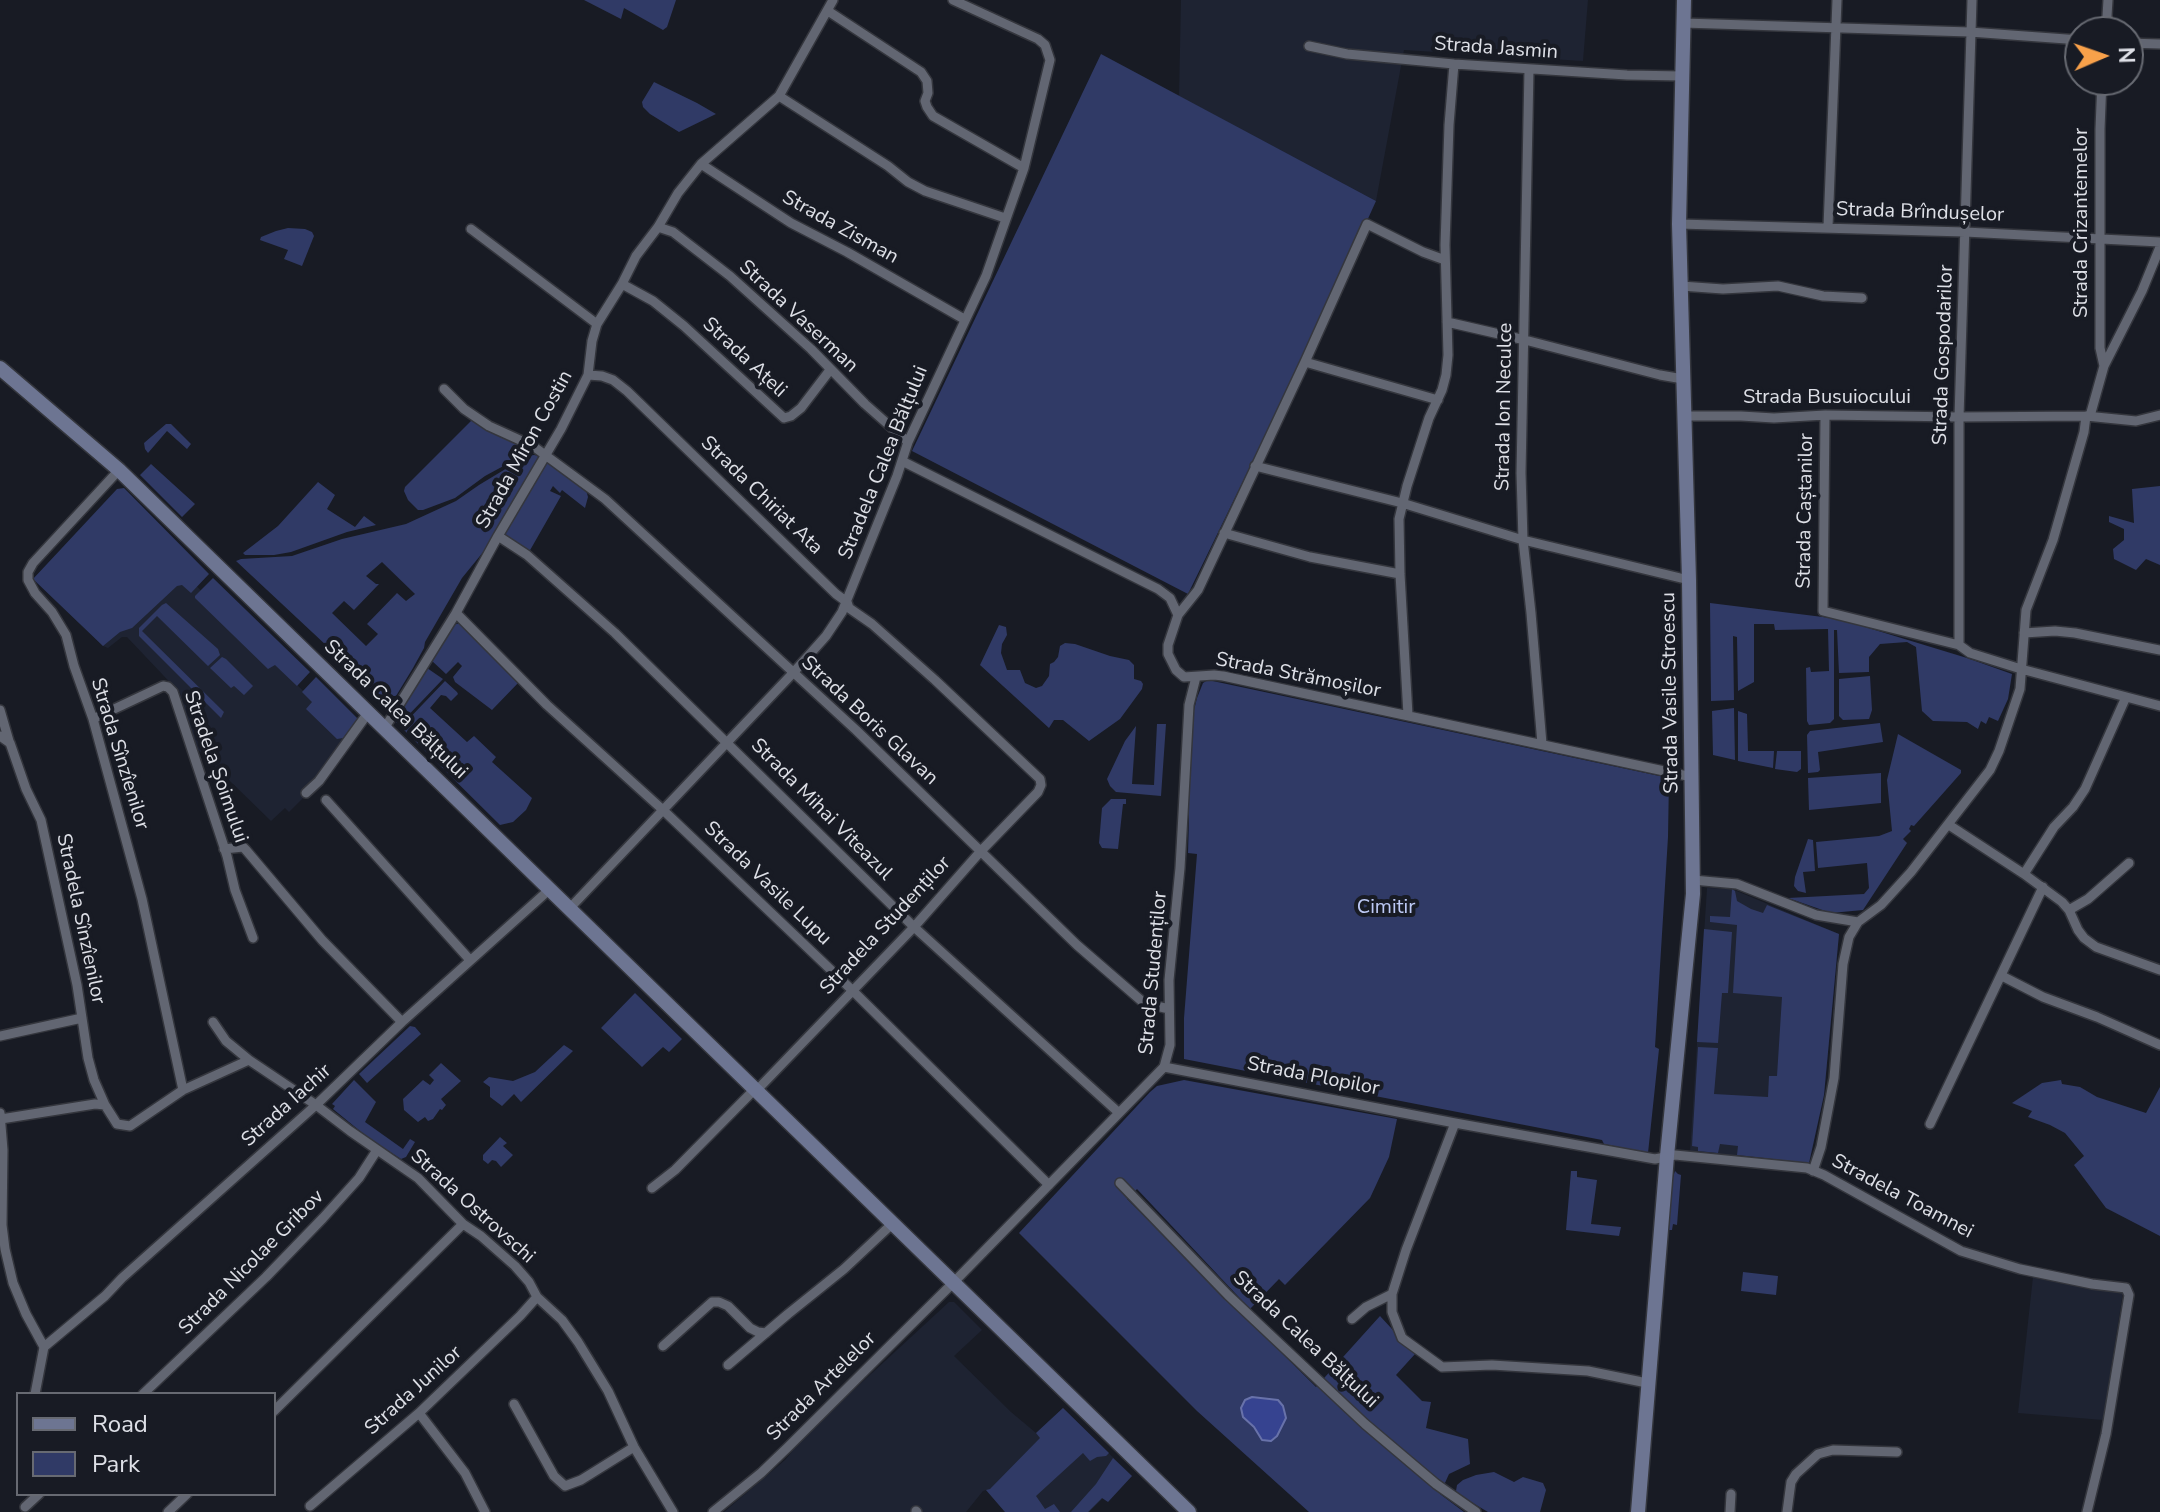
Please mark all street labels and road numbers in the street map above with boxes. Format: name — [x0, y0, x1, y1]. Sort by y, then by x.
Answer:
street label: Strada Jasmin — [1433, 33, 1559, 65]
street label: Strada Crizantemelor — [2070, 128, 2094, 318]
street label: Strada Zisman — [778, 186, 902, 270]
street label: Strada Brîndușelor — [1836, 198, 2004, 228]
street label: Strada Vaserman — [733, 256, 863, 378]
street label: Strada Gospodarilor — [1929, 264, 1959, 446]
street label: Strada Ațeli — [697, 313, 791, 403]
street label: Strada Ion Neculce — [1492, 323, 1518, 491]
street label: Stradela Calea Bălțului — [834, 363, 934, 563]
street label: Strada Miron Costin — [472, 367, 578, 533]
street label: Strada Busuiocului — [1743, 386, 1911, 410]
street label: Strada Chiriat Ata — [695, 432, 827, 560]
street label: Strada Caștanilor — [1793, 433, 1819, 589]
street label: Strada Vasile Stroescu — [1657, 592, 1685, 794]
street label: Strada Calea Bălțului — [318, 635, 472, 785]
street label: Strada Strămoșilor — [1213, 648, 1383, 704]
street label: Strada Boris Glavan — [796, 651, 942, 791]
street label: Strada Sînzîenilor — [85, 675, 153, 833]
street label: Stradela Șoimului — [178, 688, 252, 846]
street label: Strada Mihai Viteazul — [745, 734, 897, 886]
street label: Strada Vasile Lupu — [698, 817, 836, 951]
street label: Stradela Sînzîenilor — [50, 831, 110, 1007]
street label: Stradela Studenților — [816, 852, 956, 1000]
street label: Strada Studenților — [1135, 890, 1173, 1056]
street label: Strada Plopilor — [1245, 1052, 1381, 1102]
street label: Strada Iachir — [237, 1059, 337, 1153]
street label: Strada Ostrovschi — [405, 1145, 539, 1269]
street label: Stradela Toamnei — [1827, 1150, 1977, 1244]
street label: Strada Nicolae Gribov — [174, 1185, 330, 1341]
street label: Strada Calea Bălțului — [1227, 1266, 1383, 1414]
street label: Strada Artelelor — [762, 1327, 882, 1447]
street label: Strada Junilor — [361, 1341, 467, 1441]

